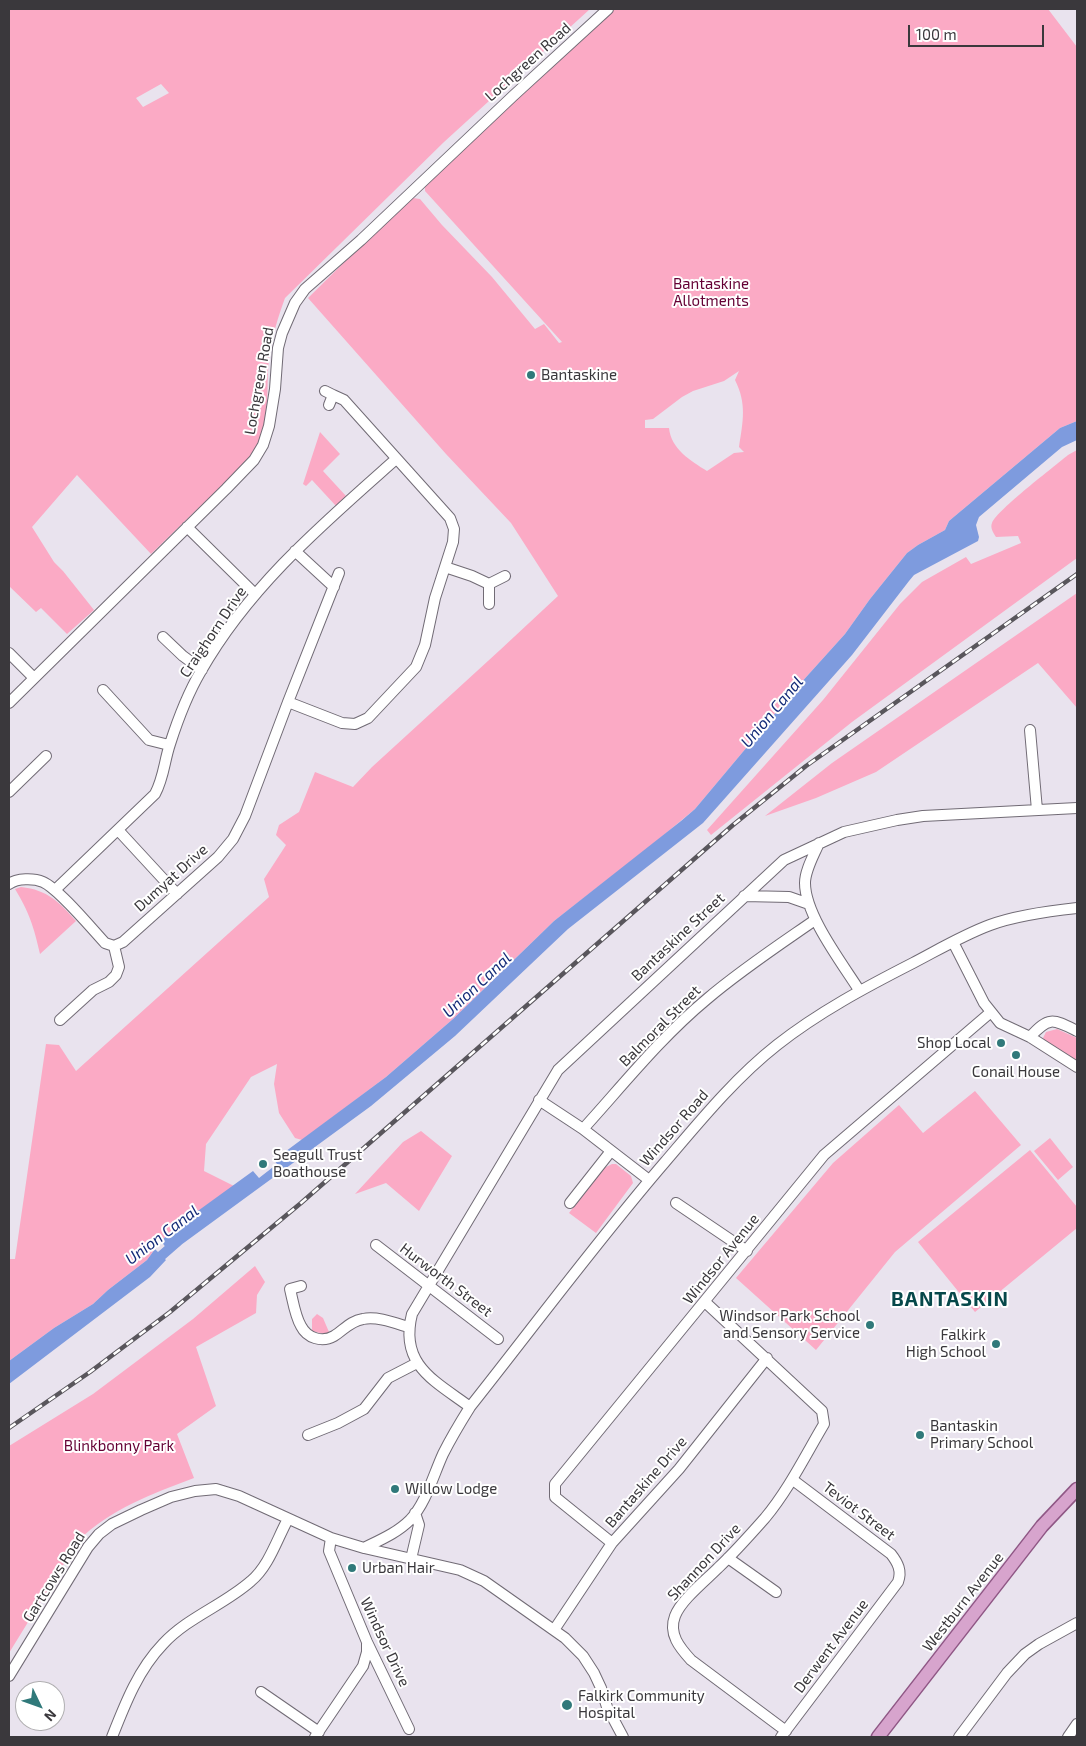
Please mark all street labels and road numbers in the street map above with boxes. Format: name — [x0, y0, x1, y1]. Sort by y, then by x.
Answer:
street label: Lochgreen Road — [481, 19, 575, 105]
street label: Lochgreen Road — [241, 326, 277, 436]
street label: Craighorn Drive — [176, 583, 250, 681]
street label: Dumyat Drive — [131, 840, 211, 916]
street label: Bantaskine Street — [628, 889, 728, 985]
street label: Balmoral Street — [616, 982, 704, 1070]
street label: Windsor Road — [636, 1086, 712, 1170]
street label: Windsor Avenue — [679, 1210, 763, 1308]
street label: Hurworth Street — [396, 1239, 496, 1321]
street label: Bantaskine Drive — [602, 1433, 690, 1531]
street label: Teviot Street — [819, 1478, 899, 1544]
street label: Shannon Drive — [664, 1520, 744, 1604]
street label: Gartcows Road — [19, 1529, 89, 1625]
street label: Westburn Avenue — [919, 1549, 1007, 1655]
street label: Windsor Drive — [356, 1595, 414, 1689]
street label: Derwent Avenue — [790, 1596, 872, 1696]

